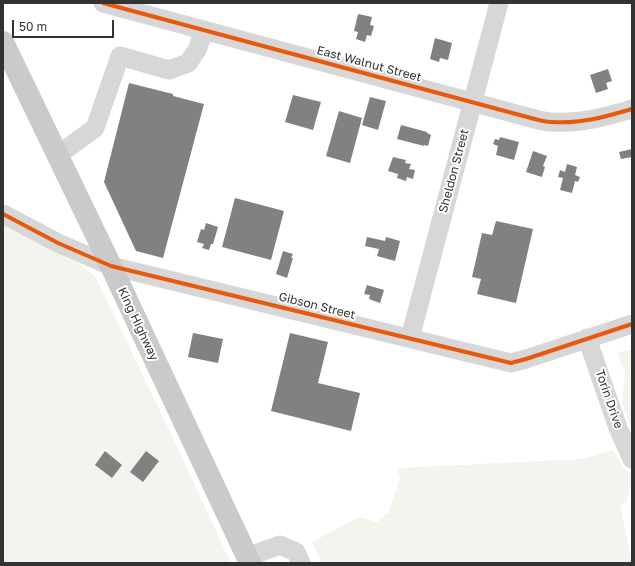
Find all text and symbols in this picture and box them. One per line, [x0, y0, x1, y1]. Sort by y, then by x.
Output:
scale bar [14, 12, 116, 38]
text: 50 m [19, 19, 47, 34]
street label: East Walnut Street [315, 43, 423, 85]
street label: Sheldon Street [436, 127, 472, 215]
street label: King Highway [115, 285, 161, 363]
street label: Gibson Street [277, 290, 357, 322]
street label: Torin Drive [592, 368, 626, 430]

